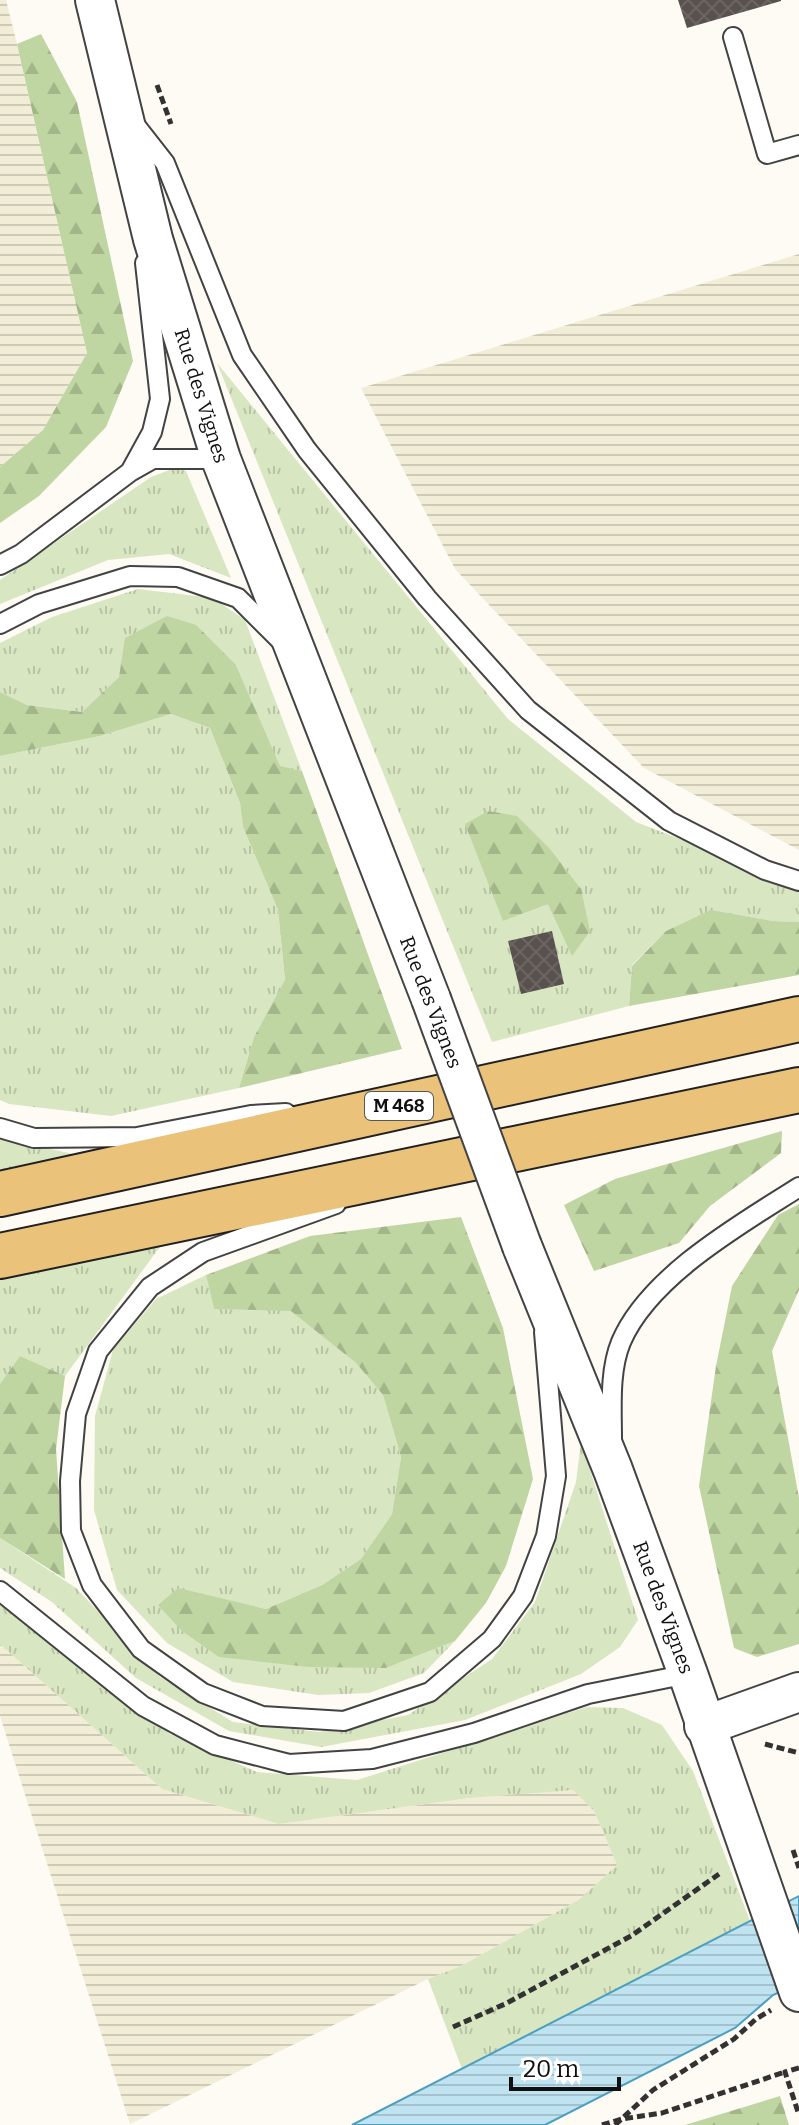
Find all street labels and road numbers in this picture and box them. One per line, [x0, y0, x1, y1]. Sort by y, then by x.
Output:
street label: Rue des Vignes [169, 326, 234, 466]
street label: Rue des Vignes [395, 933, 467, 1071]
road number: M 468 [365, 1092, 433, 1120]
street label: Rue des Vignes [628, 1538, 699, 1677]

